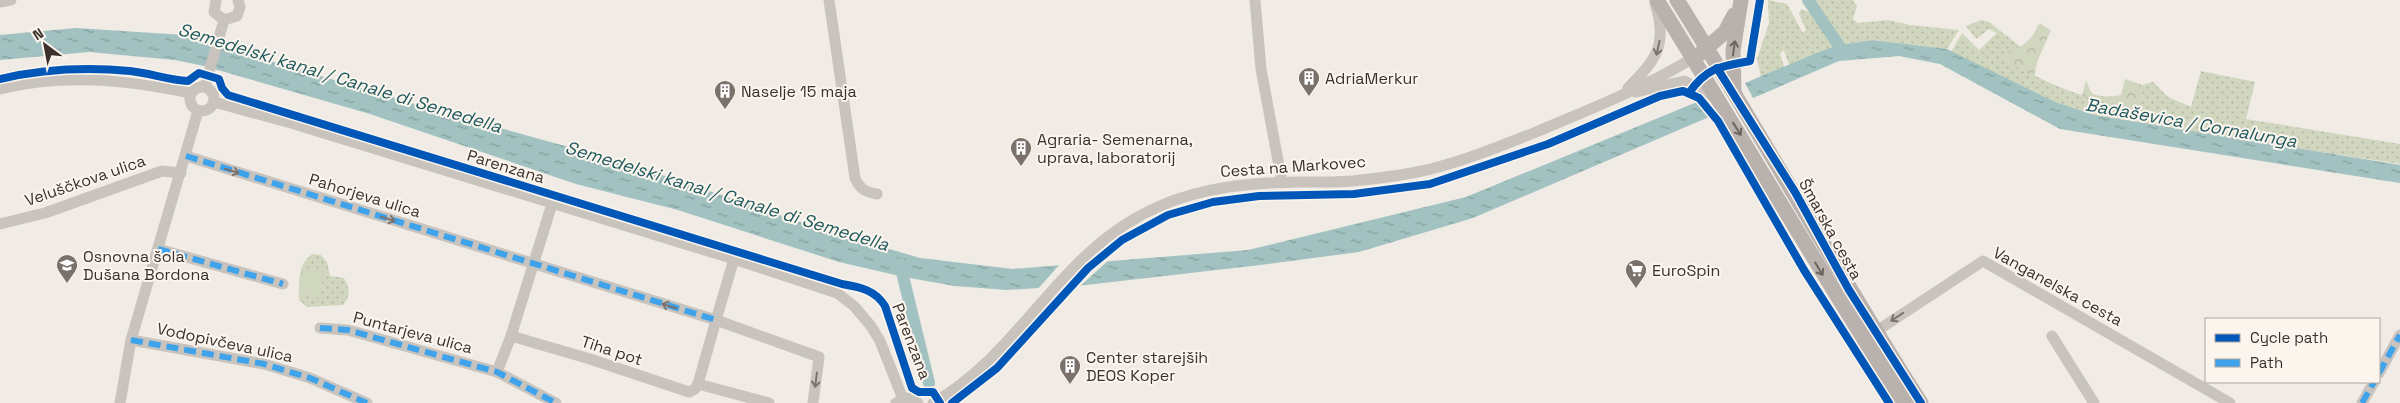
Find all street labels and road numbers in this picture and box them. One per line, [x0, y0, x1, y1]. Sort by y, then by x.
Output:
street label: Parenzana [464, 145, 547, 188]
street label: Veluščkova ulica [22, 150, 148, 211]
street label: Cesta na Markovec [1220, 151, 1367, 182]
street label: Pahorjeva ulica [307, 169, 423, 222]
street label: Šmarska cesta [1794, 175, 1867, 284]
street label: Vanganelska cesta [1989, 242, 2126, 331]
street label: Parenzana [887, 300, 936, 382]
street label: Puntarjeva ulica [351, 306, 475, 359]
street label: Vodopivčeva ulica [155, 318, 295, 367]
street label: Tiha pot [578, 331, 645, 370]

